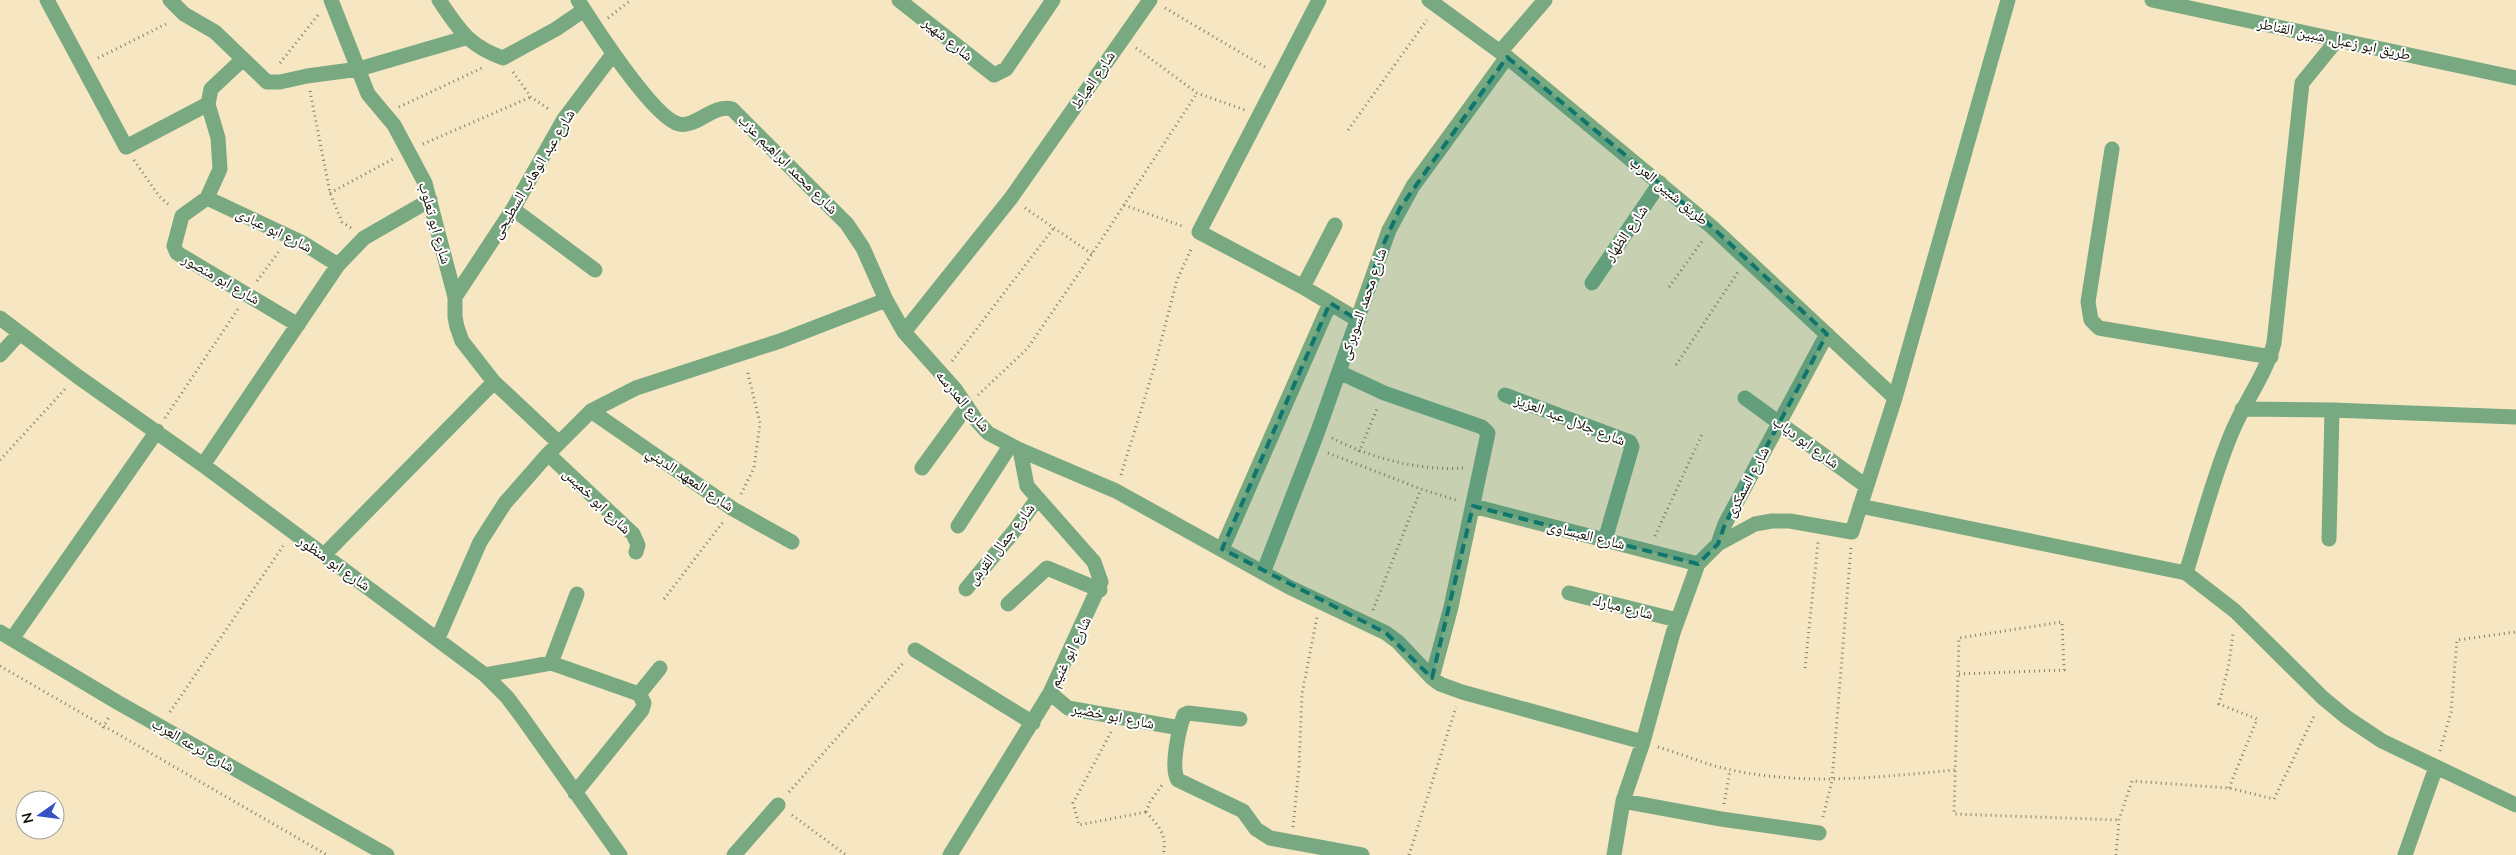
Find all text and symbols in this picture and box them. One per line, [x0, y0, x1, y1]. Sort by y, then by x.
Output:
street label: شارع شهير [918, 12, 978, 66]
street label: طريق ابو زعبل, شبين القناطر [2255, 13, 2413, 65]
street label: شارع العياط [1066, 47, 1120, 113]
street label: شارع عبد الوهاب السطيحى [486, 105, 580, 243]
street label: شارع محمد ابراهيم عزب [734, 110, 842, 218]
street label: طريق شبين العرب [1625, 152, 1713, 230]
street label: شارع ابو تعلوب [414, 180, 456, 267]
street label: شارع الظهار [1599, 201, 1653, 266]
street label: شارع ابو عبادى [233, 203, 315, 257]
street label: شارع محمد السوبركى [1335, 245, 1392, 363]
street label: شارع ابو منصور [178, 248, 264, 309]
street label: شارع المدرسه [931, 366, 995, 436]
street label: شارع جلال عبد العزيز [1511, 389, 1628, 450]
street label: شارع ابو دياب [1769, 411, 1843, 473]
street label: شارع المعهد الديني [641, 442, 738, 517]
street label: شارع السمكرى [1720, 443, 1774, 521]
street label: شارع ابو خميس [559, 463, 635, 539]
street label: شارع جمال القرش [963, 499, 1039, 589]
street label: شارع العبساوى [1545, 516, 1627, 554]
street label: شارع ابو منظور [293, 530, 374, 596]
street label: شارع مبارك [1591, 590, 1655, 624]
street label: شارع ابو غنيم [1044, 613, 1096, 691]
street label: شارع ابو خضير [1069, 698, 1156, 734]
street label: شارع ترعه العرب [148, 713, 238, 777]
north arrow [15, 790, 65, 840]
text: N [17, 811, 37, 825]

